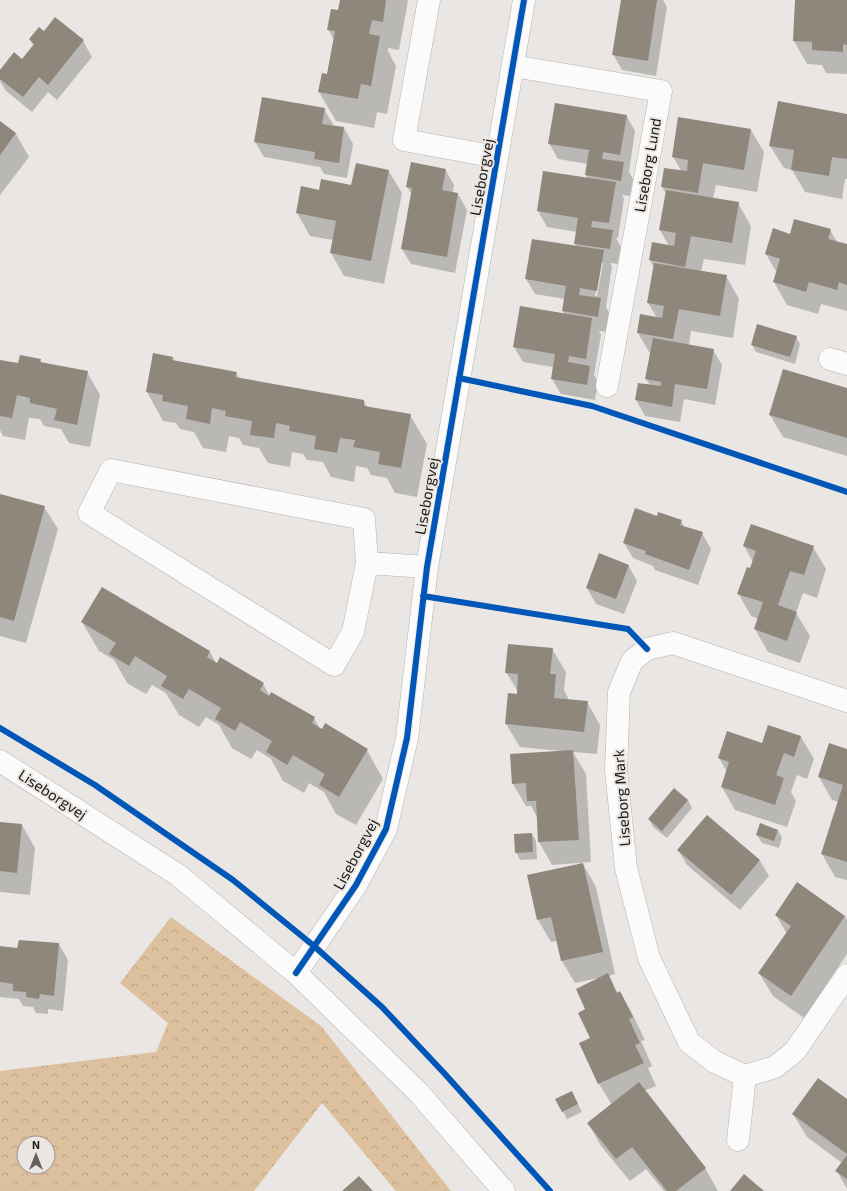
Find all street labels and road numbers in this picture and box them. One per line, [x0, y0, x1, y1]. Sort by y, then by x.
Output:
street label: Liseborg Lund [630, 116, 664, 214]
street label: Liseborgvej [465, 137, 498, 217]
street label: Liseborgvej [410, 456, 443, 536]
street label: Liseborg Mark [609, 749, 633, 847]
street label: Liseborgvej [15, 765, 91, 824]
street label: Liseborgvej [329, 815, 382, 893]

